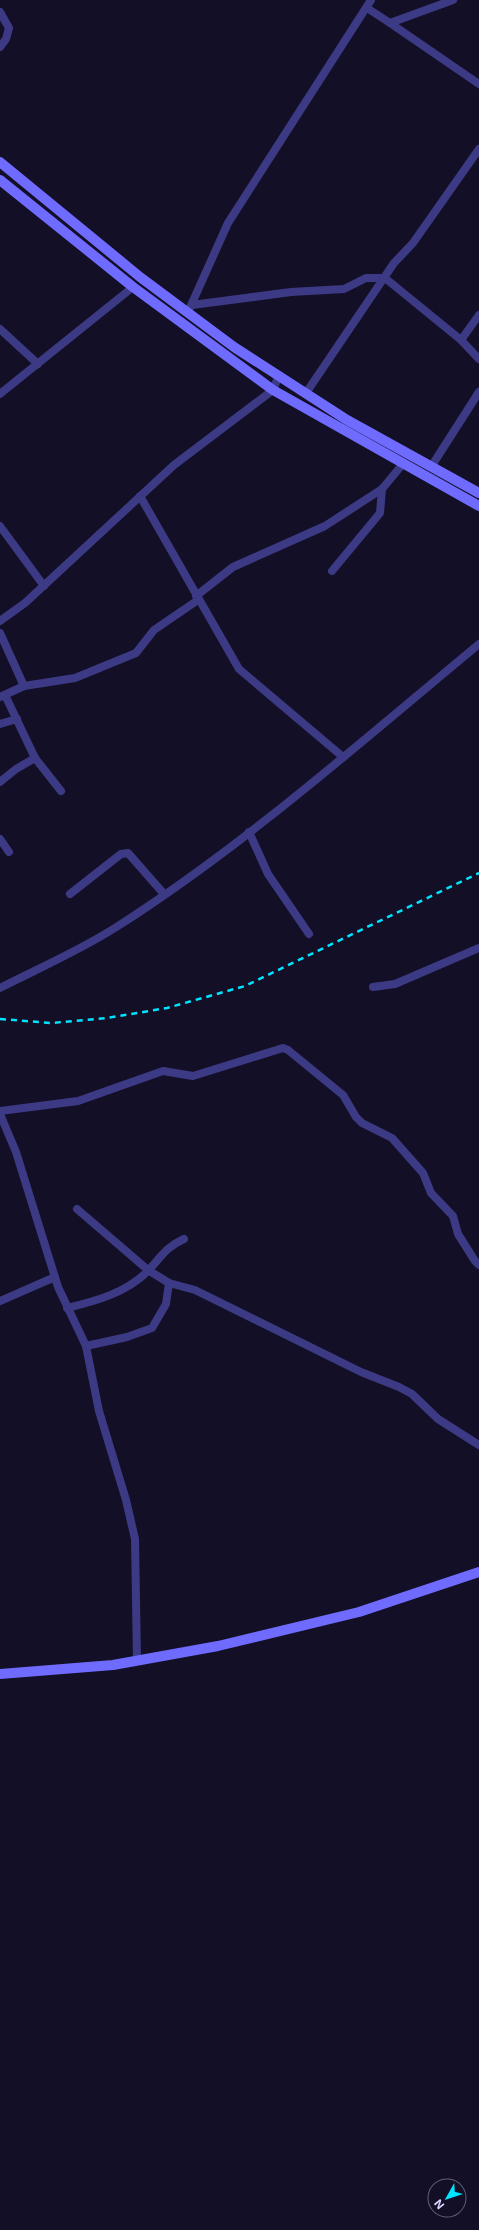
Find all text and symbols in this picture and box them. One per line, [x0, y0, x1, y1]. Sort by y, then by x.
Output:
north arrow [427, 2178, 467, 2218]
text: N [431, 2197, 447, 2212]

